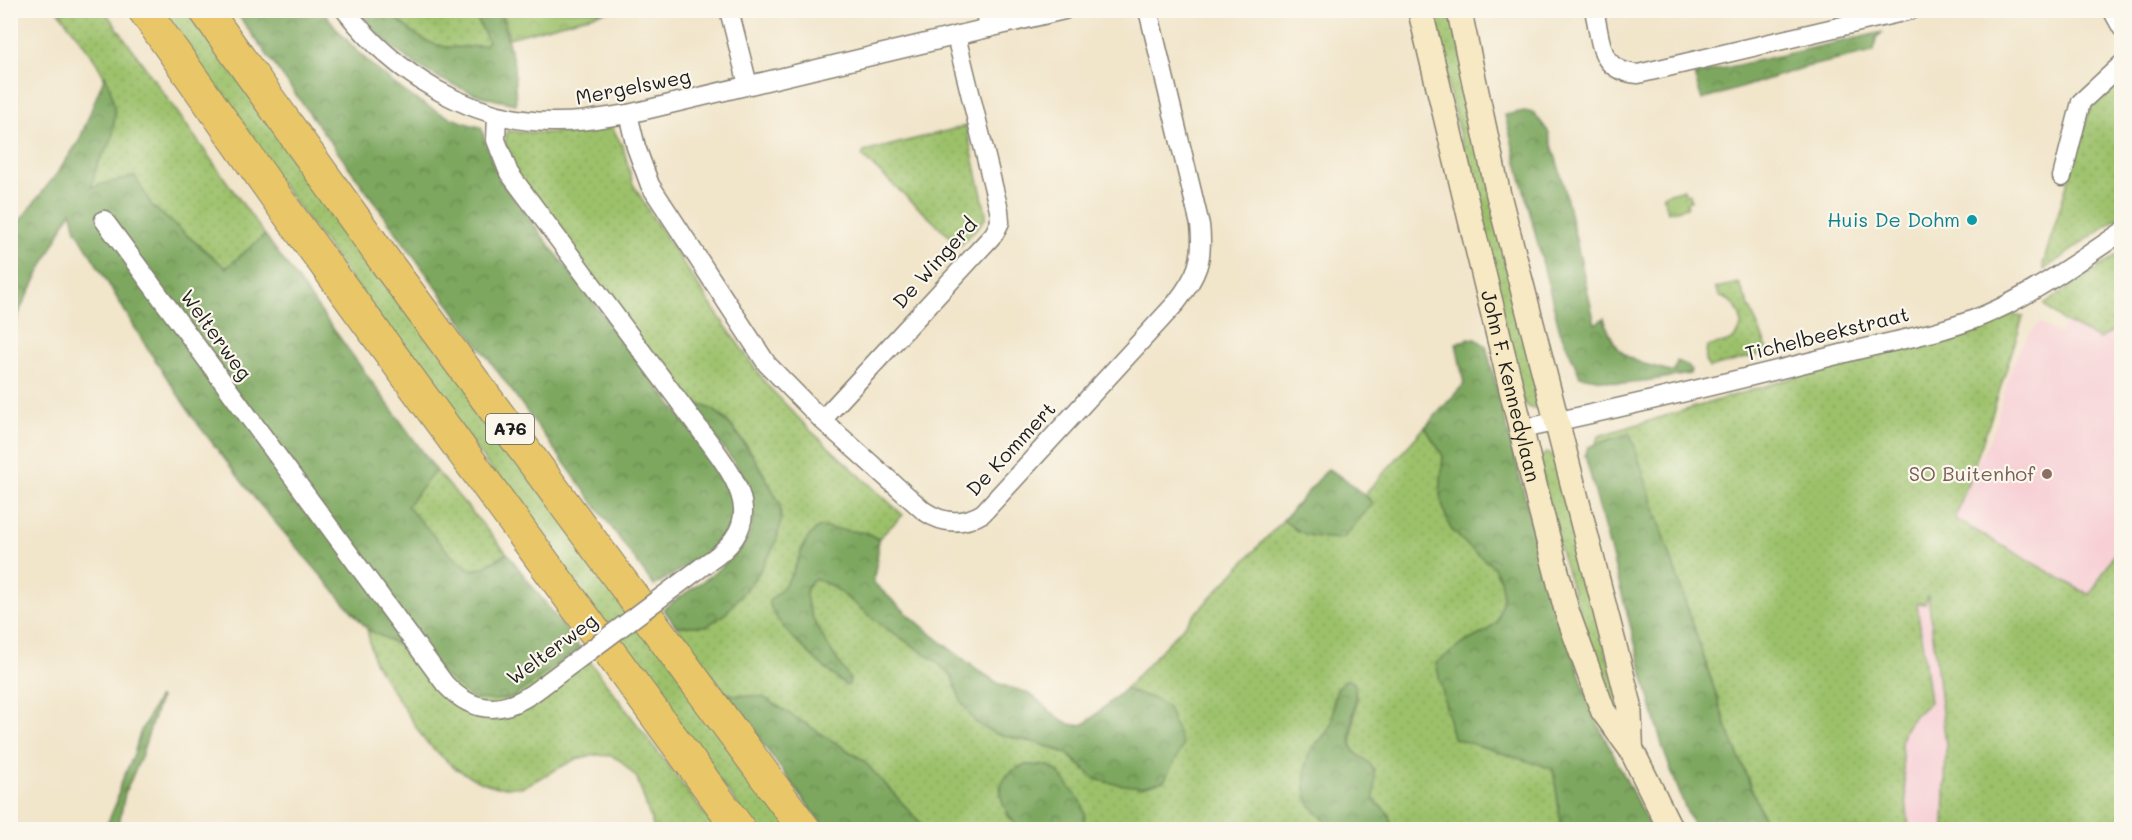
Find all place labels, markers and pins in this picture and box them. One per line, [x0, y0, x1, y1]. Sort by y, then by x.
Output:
place label: Huis De Dohm [1827, 206, 1960, 232]
marker: Huis De Dohm [1965, 213, 1979, 227]
place label: SO Buitenhof [1909, 460, 2036, 486]
marker: SO Buitenhof [2040, 467, 2054, 481]

